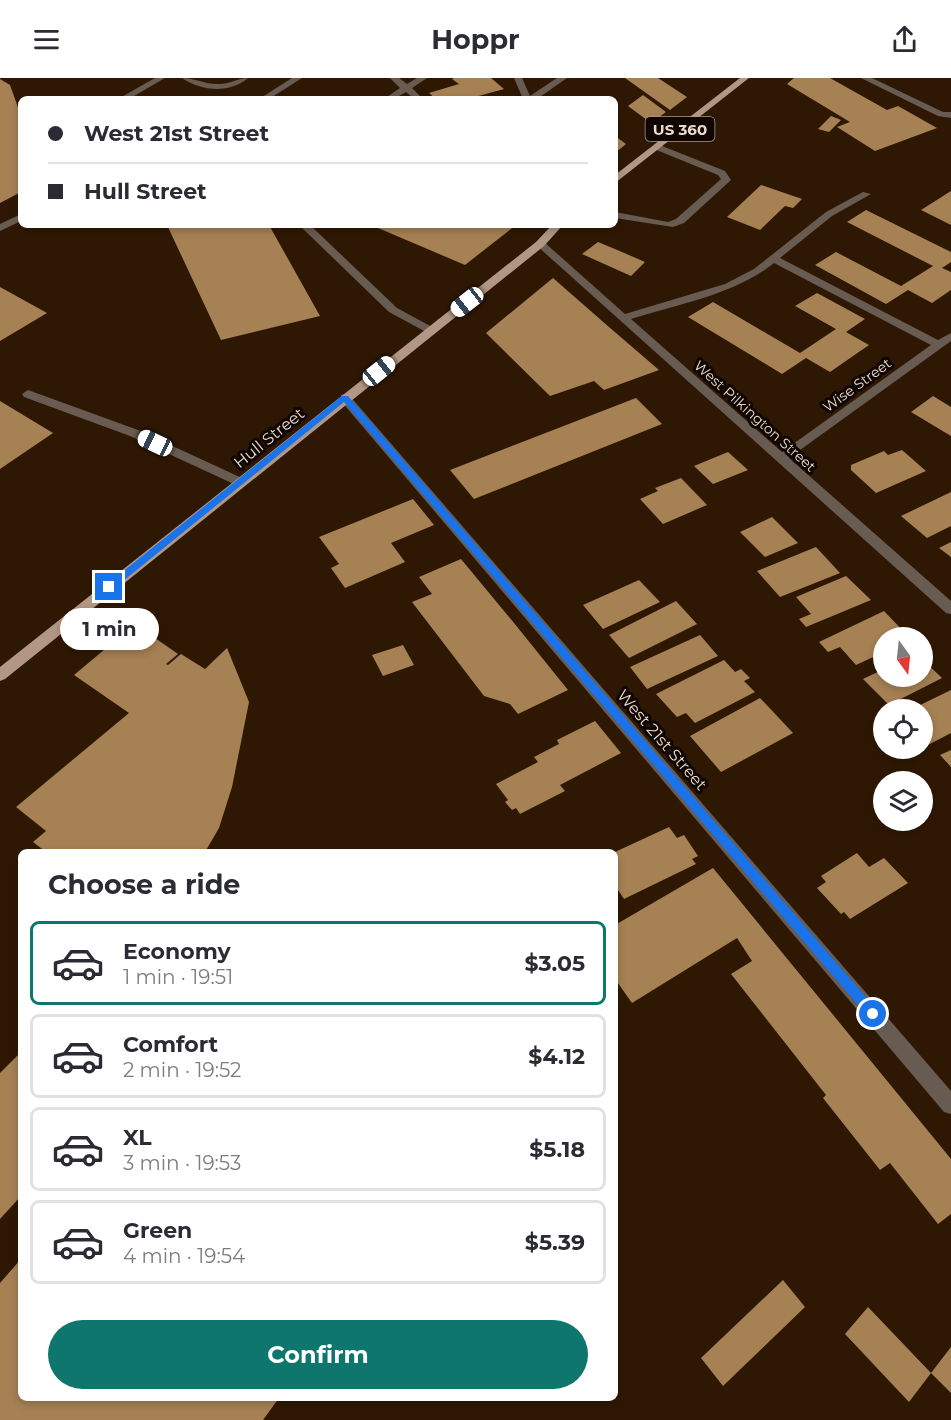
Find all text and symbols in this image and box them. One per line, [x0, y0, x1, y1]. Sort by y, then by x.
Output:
icon: menu [30, 23, 63, 56]
text: Hoppr [431, 23, 520, 56]
icon: share [888, 23, 921, 56]
road number: US 360 [646, 117, 714, 141]
text: West 21st Street [84, 120, 269, 147]
text: Hull Street [84, 178, 207, 205]
car [447, 284, 487, 320]
car [359, 353, 399, 389]
street label: Wise Street [819, 354, 895, 416]
street label: West Pilkington Street [690, 356, 820, 476]
street label: Hull Street [230, 404, 308, 472]
car [135, 427, 175, 459]
route end [95, 573, 122, 600]
callout: 1 min [60, 608, 158, 650]
text: 1 min [82, 617, 137, 641]
north arrow [873, 627, 933, 687]
map controls [873, 627, 933, 831]
street label: West 21st Street [613, 686, 711, 794]
button: locate [873, 699, 933, 759]
button: layers [873, 771, 933, 831]
text: Choose a ride [48, 868, 240, 901]
icon: car [51, 936, 105, 990]
text: Economy [123, 938, 231, 965]
text: $3.05 [525, 950, 585, 977]
text: 1 min · 19:51 [123, 965, 233, 989]
route start [859, 1000, 886, 1027]
icon: car [51, 1029, 105, 1083]
text: Comfort [123, 1031, 218, 1058]
text: $4.12 [528, 1043, 585, 1070]
text: 2 min · 19:52 [123, 1058, 241, 1082]
icon: car [51, 1122, 105, 1176]
text: XL [123, 1124, 152, 1151]
text: $5.18 [529, 1136, 585, 1163]
text: 3 min · 19:53 [123, 1151, 241, 1175]
icon: car [51, 1215, 105, 1269]
text: Green [123, 1217, 192, 1244]
text: $5.39 [525, 1229, 585, 1256]
text: 4 min · 19:54 [123, 1244, 245, 1268]
button: Confirm [48, 1320, 588, 1389]

